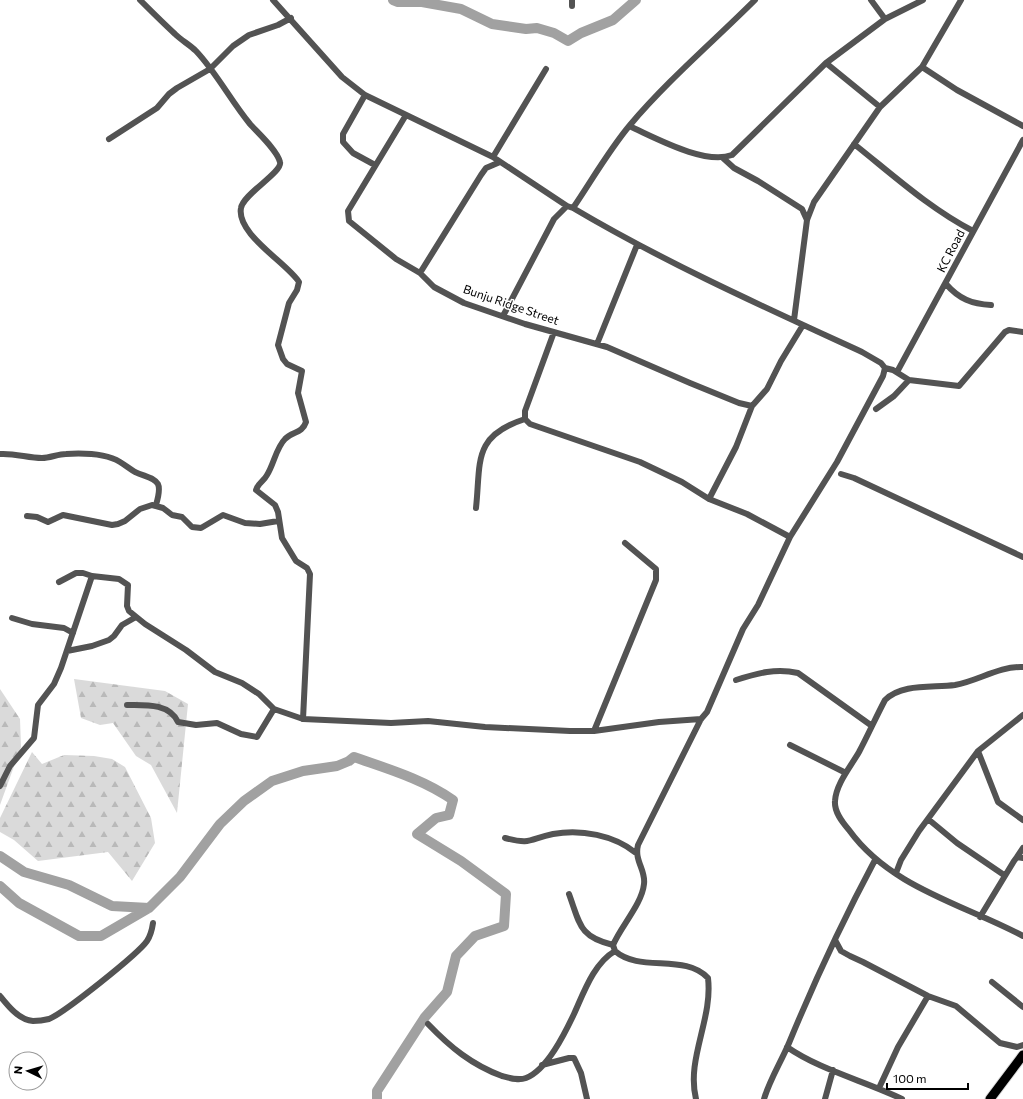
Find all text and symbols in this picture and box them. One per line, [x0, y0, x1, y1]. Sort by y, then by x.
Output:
street label: KC Road [933, 227, 967, 274]
street label: Bunju Ridge Street [462, 281, 561, 327]
north arrow [8, 1051, 48, 1091]
text: N [11, 1065, 24, 1075]
scale bar [887, 1065, 968, 1091]
text: 100 m [893, 1071, 927, 1085]

